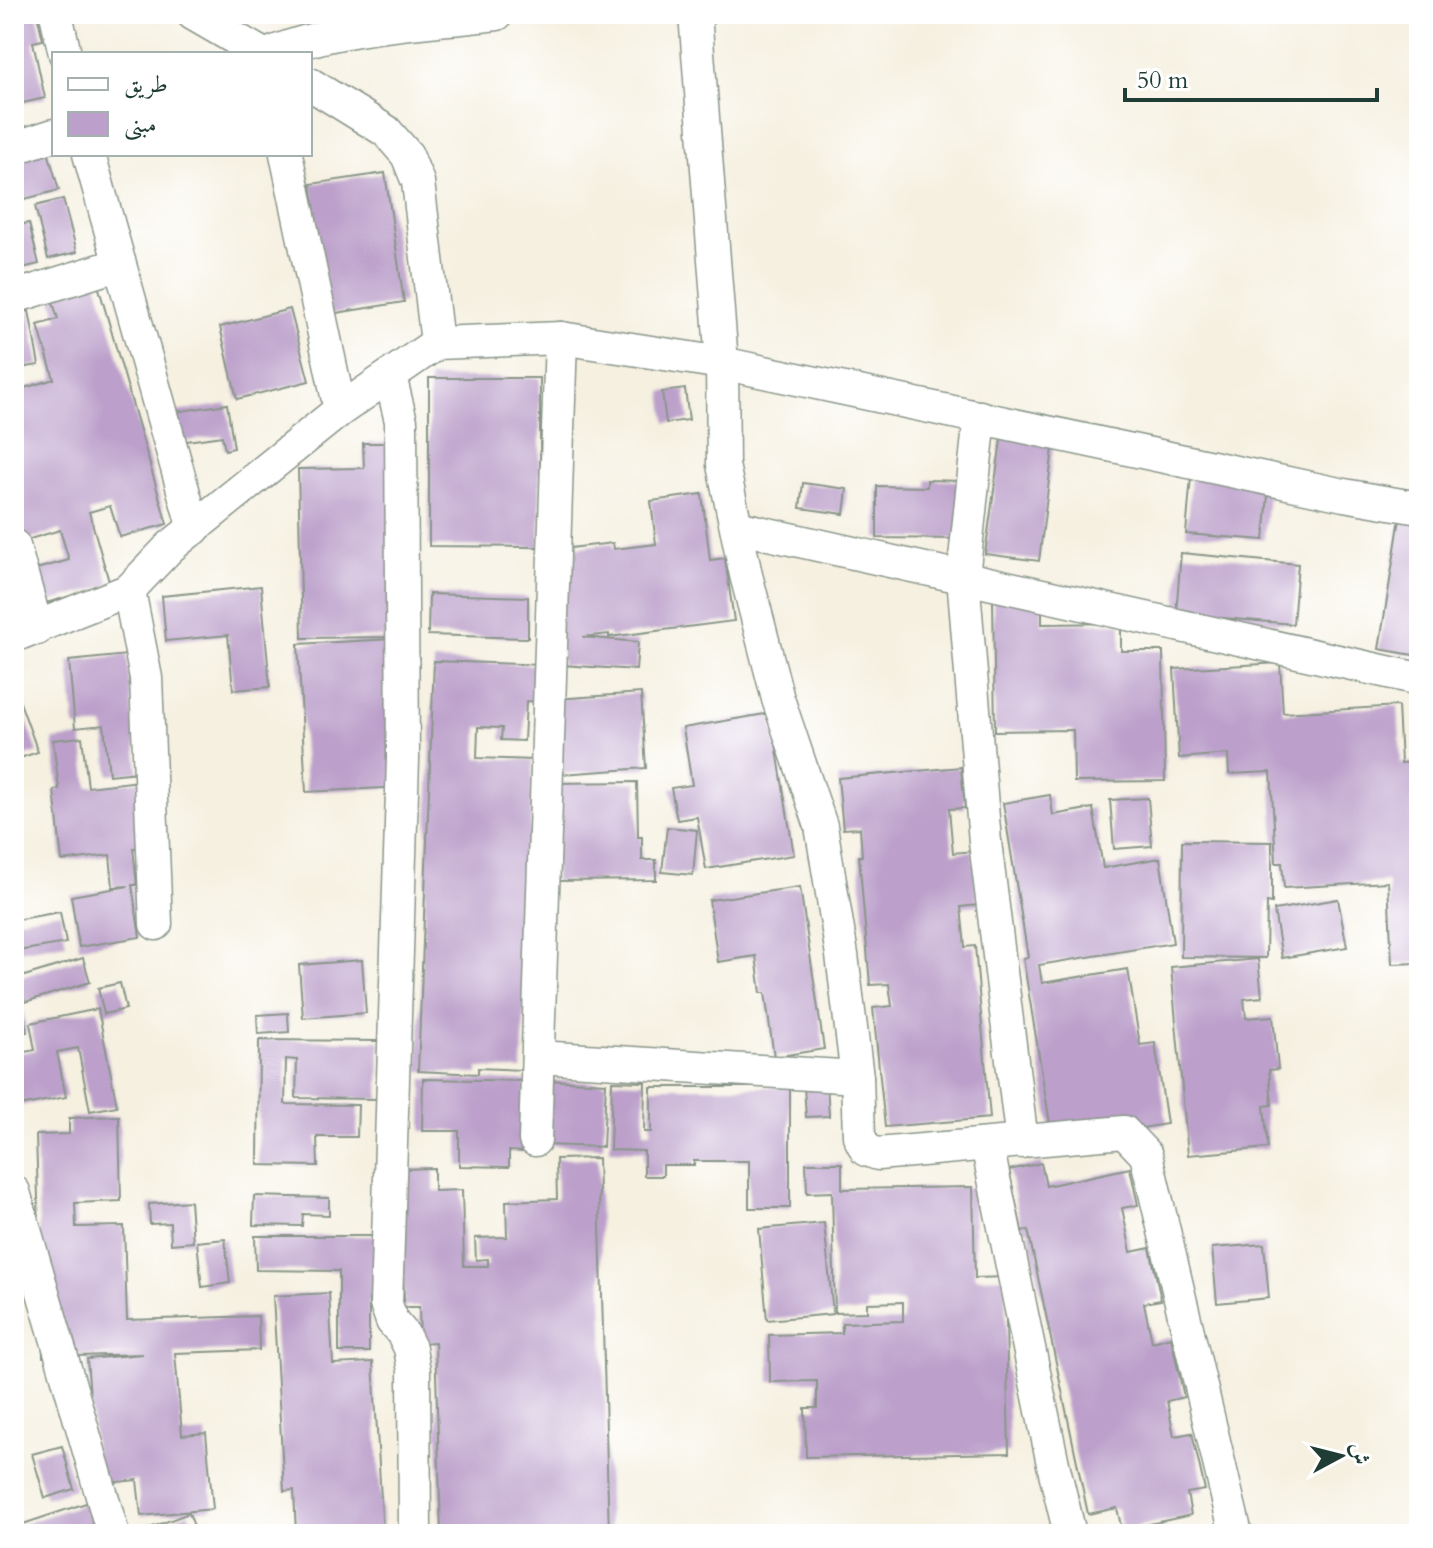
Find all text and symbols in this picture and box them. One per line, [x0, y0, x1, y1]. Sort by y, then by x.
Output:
legend [52, 52, 312, 156]
scale bar [1125, 52, 1377, 102]
text: 50 m [1137, 64, 1189, 97]
text: طريق [124, 68, 168, 101]
text: مبنى [124, 108, 157, 141]
north arrow [1301, 1416, 1381, 1496]
text: ش [1344, 1441, 1376, 1466]

